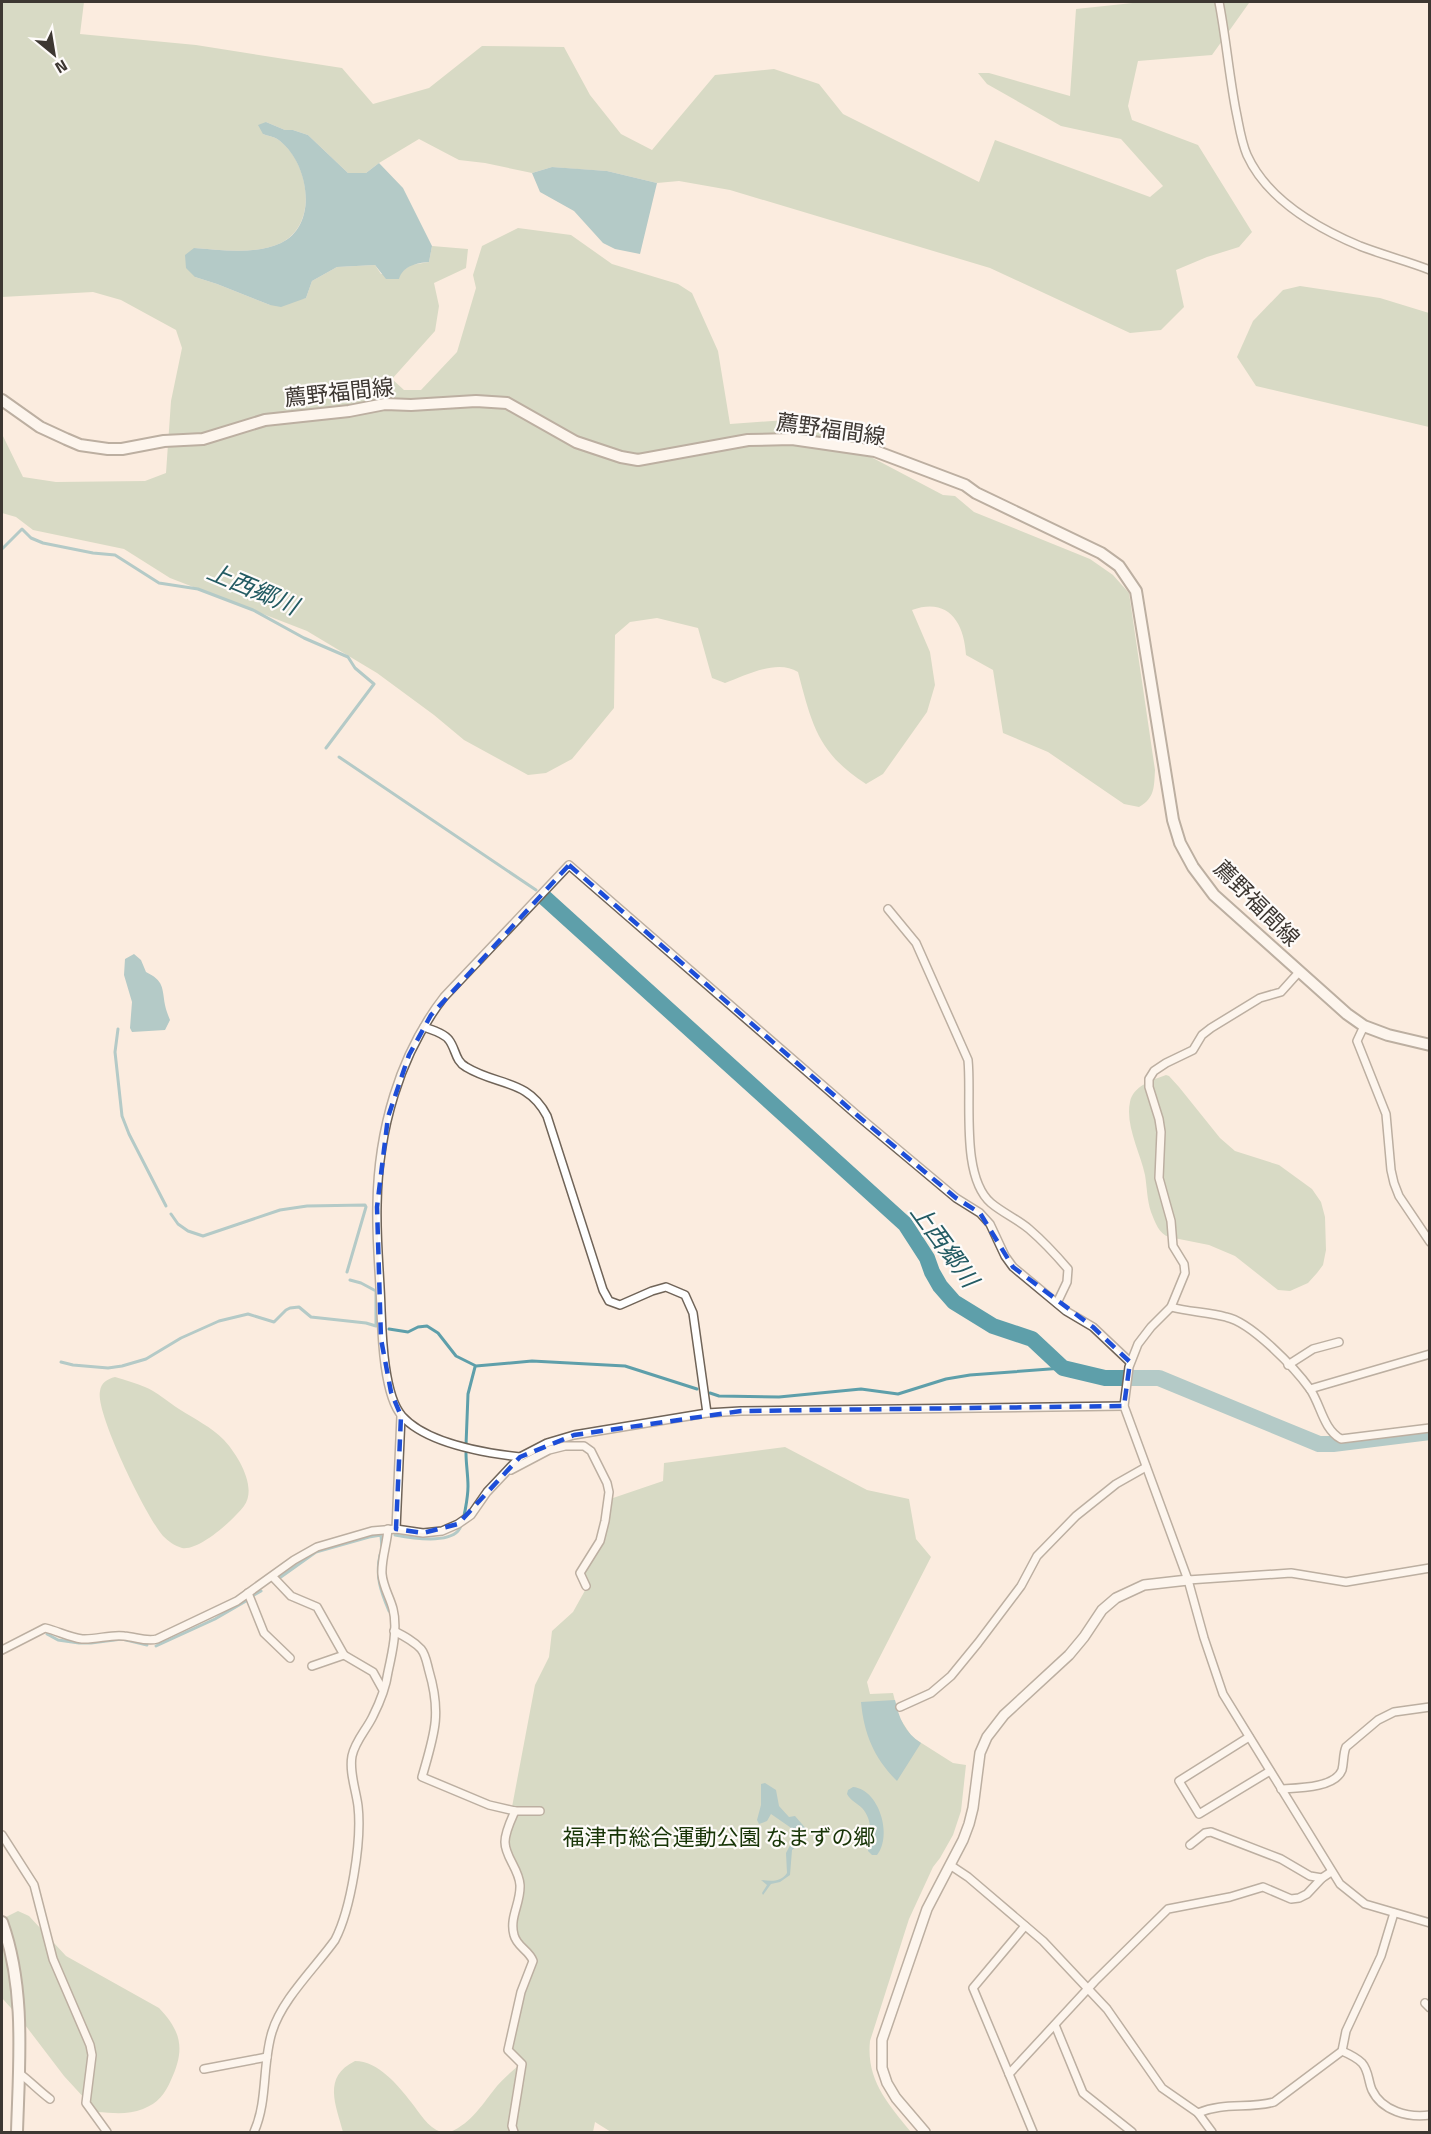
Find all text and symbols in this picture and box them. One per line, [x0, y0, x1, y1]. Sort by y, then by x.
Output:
north arrow [24, 24, 84, 84]
text: N [51, 54, 72, 80]
street label: 薦野福間線 [283, 369, 395, 415]
street label: 薦野福間線 [774, 405, 888, 453]
water label: 上西郷川 [202, 553, 307, 624]
street label: 薦野福間線 [1206, 852, 1308, 954]
water label: 上西郷川 [902, 1196, 990, 1297]
park label: 福津市総合運動公園 なまずの郷 [563, 1820, 875, 1854]

